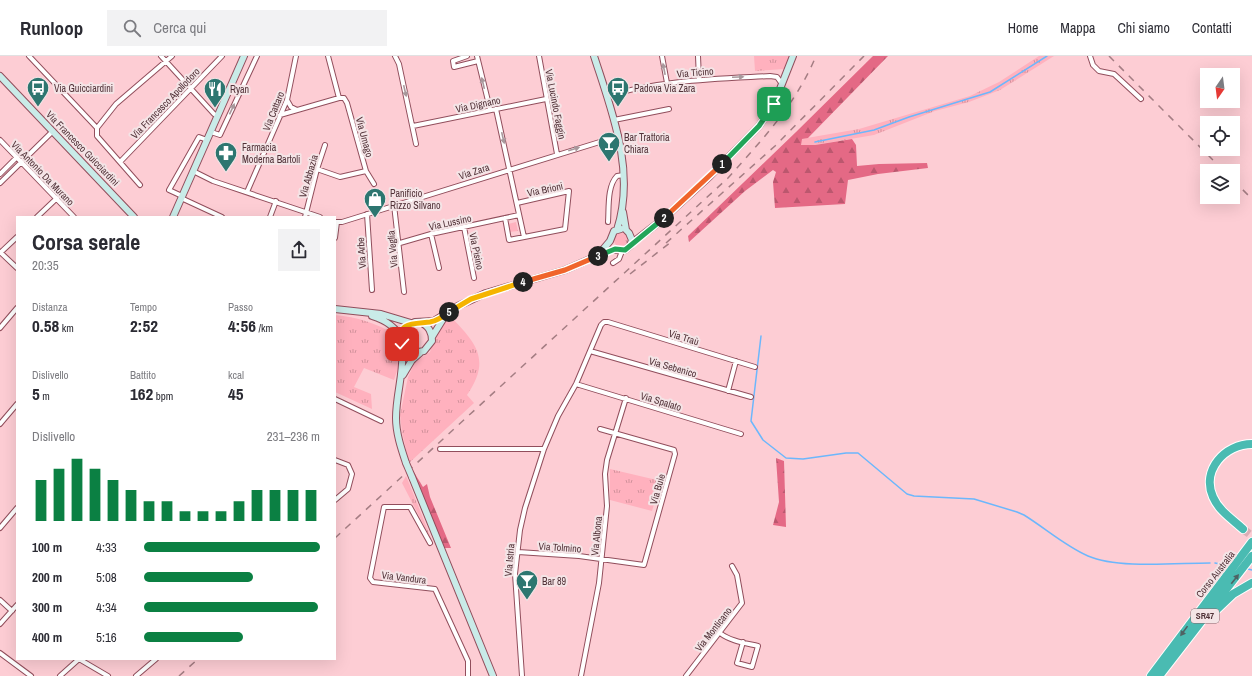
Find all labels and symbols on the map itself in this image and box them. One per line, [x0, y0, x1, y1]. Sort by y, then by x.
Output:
one-way arrow [661, 63, 667, 75]
street label: Via Ticino [676, 64, 714, 81]
street label: Via Francesco Apollodoro [128, 65, 203, 142]
street label: Via Lucindo Faggin [542, 68, 569, 140]
north arrow [1200, 68, 1240, 108]
one-way arrow [732, 74, 744, 81]
bus stop icon: Via Guicciardini [25, 75, 51, 108]
bus stop icon: Padova Via Zara [605, 75, 631, 108]
restaurant icon: Ryan [202, 76, 228, 109]
one-way arrow [480, 76, 486, 89]
place label: Via Guicciardini [54, 82, 113, 95]
place label: Padova Via Zara [634, 82, 696, 95]
place label: Ryan [230, 83, 249, 96]
one-way arrow [403, 85, 409, 97]
pin [757, 87, 791, 121]
street label: Via Cattaro [260, 89, 287, 133]
street label: Via Dignano [455, 93, 502, 116]
one-way arrow [229, 103, 235, 115]
street label: Via Francesco Guicciardini [43, 108, 122, 189]
street label: Via Umago [353, 116, 376, 159]
bar icon: Bar Trattoria Chiara [596, 130, 622, 163]
place label: Bar Trattoria Chiara [624, 131, 670, 156]
one-way arrow [501, 132, 507, 145]
street label: Via Antonio Da Murano [8, 138, 77, 209]
pharmacy icon: Farmacia Moderna Bartoli [213, 140, 239, 173]
place label: Farmacia Moderna Bartoli [242, 141, 300, 166]
one-way arrow [569, 146, 581, 152]
street label: Via Abbazia [296, 153, 321, 199]
pin: 1 [712, 154, 732, 174]
street label: Via Zara [457, 160, 491, 182]
street label: Via Brioni [526, 179, 564, 200]
shop icon: Panificio Rizzo Silvano [362, 186, 388, 219]
place label: Panificio Rizzo Silvano [390, 187, 441, 212]
pin: 2 [654, 208, 674, 228]
street label: Via Lussino [428, 212, 473, 233]
street label: Via Veglia [384, 229, 401, 268]
street label: Via Pisino [466, 231, 487, 271]
street label: Via Arbe [354, 236, 369, 269]
pin: 3 [588, 246, 608, 266]
pin: 4 [513, 272, 533, 292]
pin: 5 [439, 302, 459, 322]
pin [385, 327, 419, 361]
street label: Via Traù [667, 327, 701, 348]
street label: Via Sebenico [647, 354, 699, 381]
street label: Via Spalato [639, 389, 683, 414]
street label: Via Buie [647, 472, 668, 506]
street label: Via Albona [588, 515, 605, 556]
street label: Via Tolmino [538, 540, 582, 556]
street label: Via Istria [502, 543, 517, 577]
street label: Corso Australia [1193, 548, 1238, 600]
street label: Via Vandura [381, 568, 427, 587]
bar icon: Bar 89 [514, 568, 540, 601]
one-way arrow [1230, 573, 1239, 584]
place label: Bar 89 [542, 575, 567, 588]
street label: Via Monticano [692, 604, 735, 654]
road number: SR47 [1191, 609, 1219, 623]
one-way arrow [1181, 626, 1189, 636]

